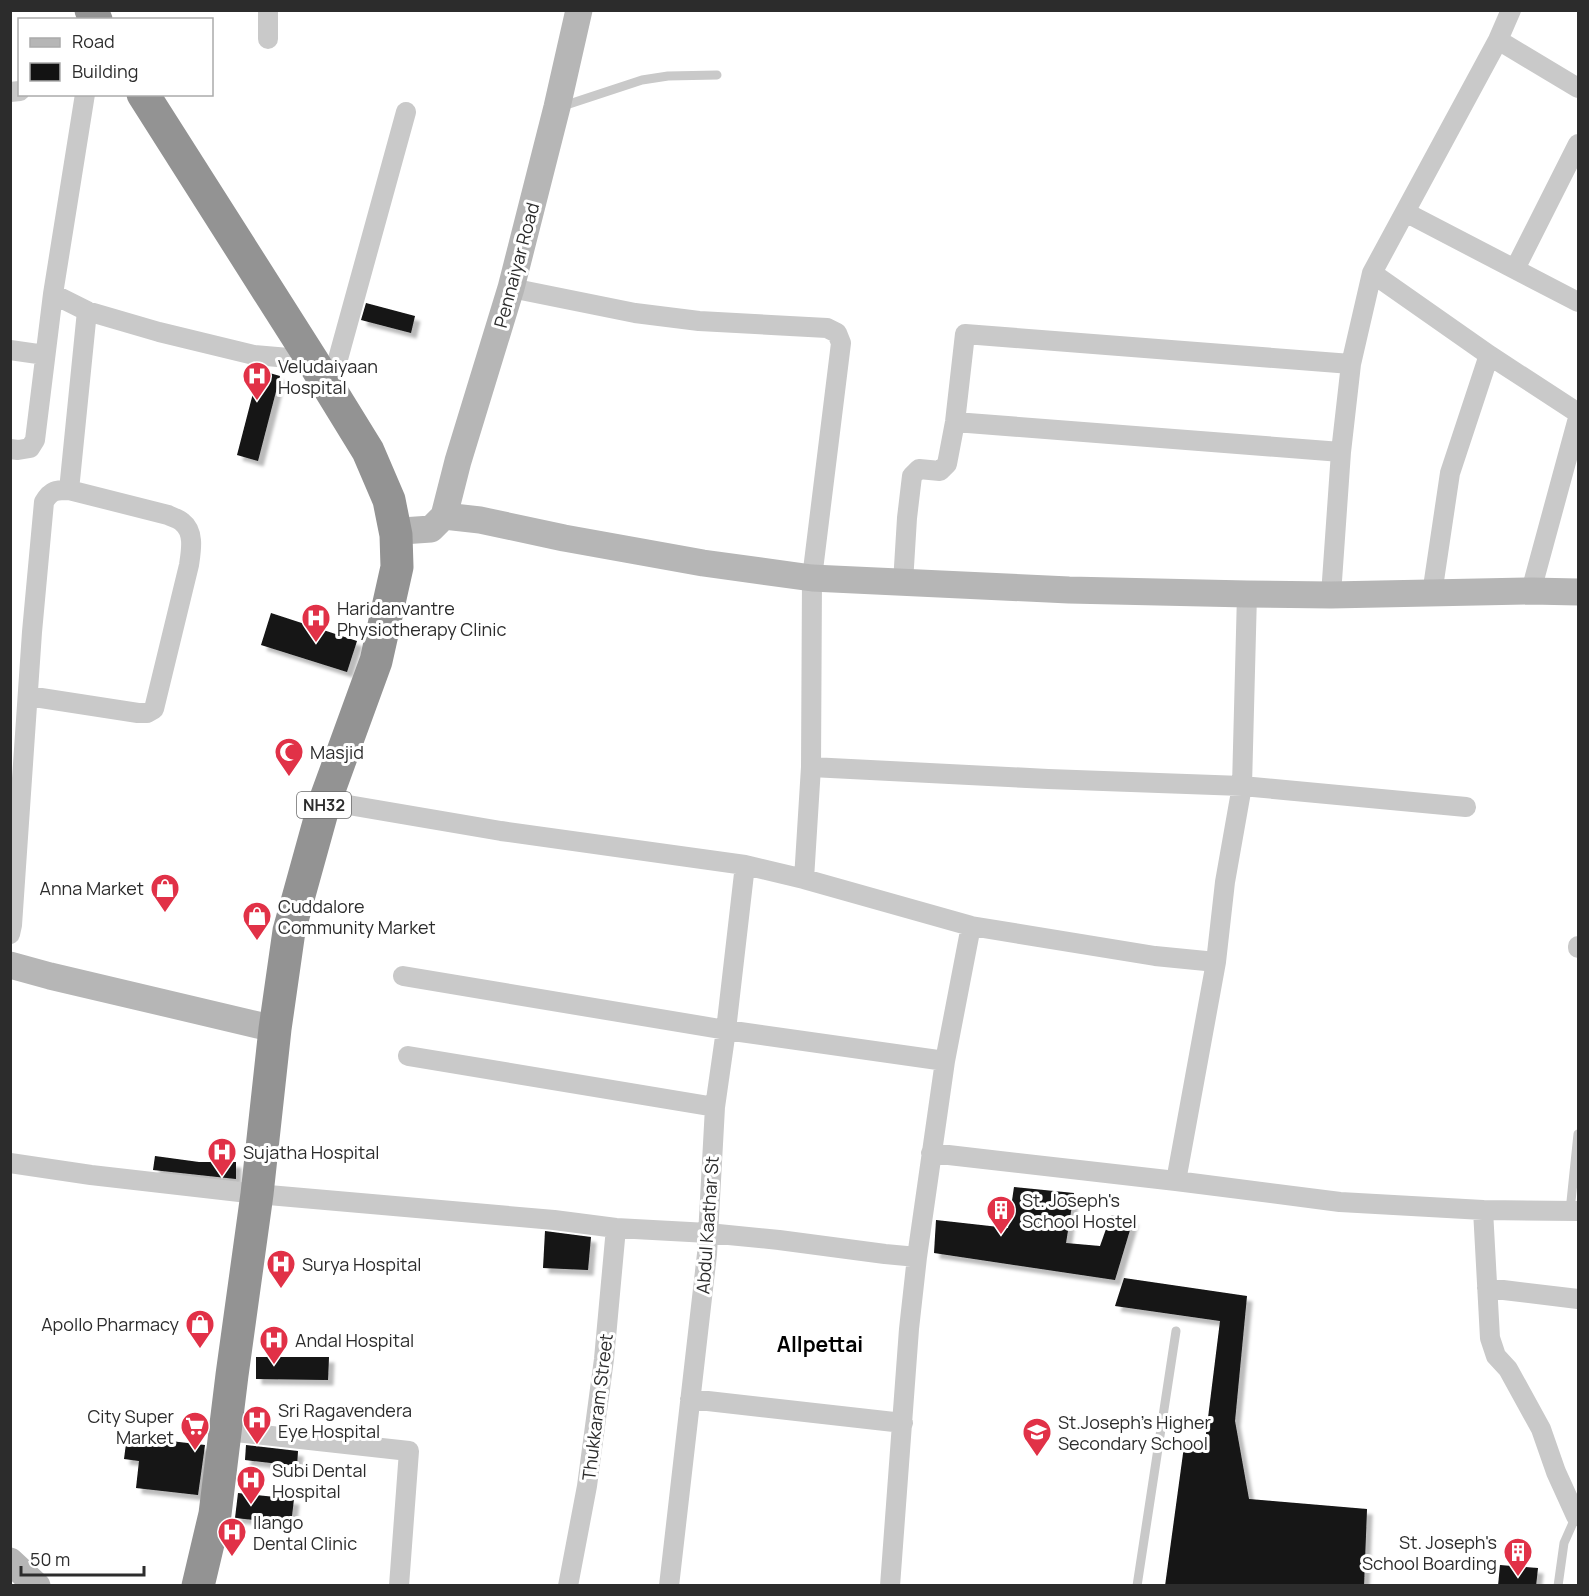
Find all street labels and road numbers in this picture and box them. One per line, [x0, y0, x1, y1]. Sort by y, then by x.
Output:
street label: Pennaiyar Road [488, 200, 544, 330]
road number: NH32 [297, 792, 351, 818]
street label: Abdul Kaathar St [690, 1155, 724, 1295]
street label: Thukkaram Street [576, 1332, 618, 1482]

